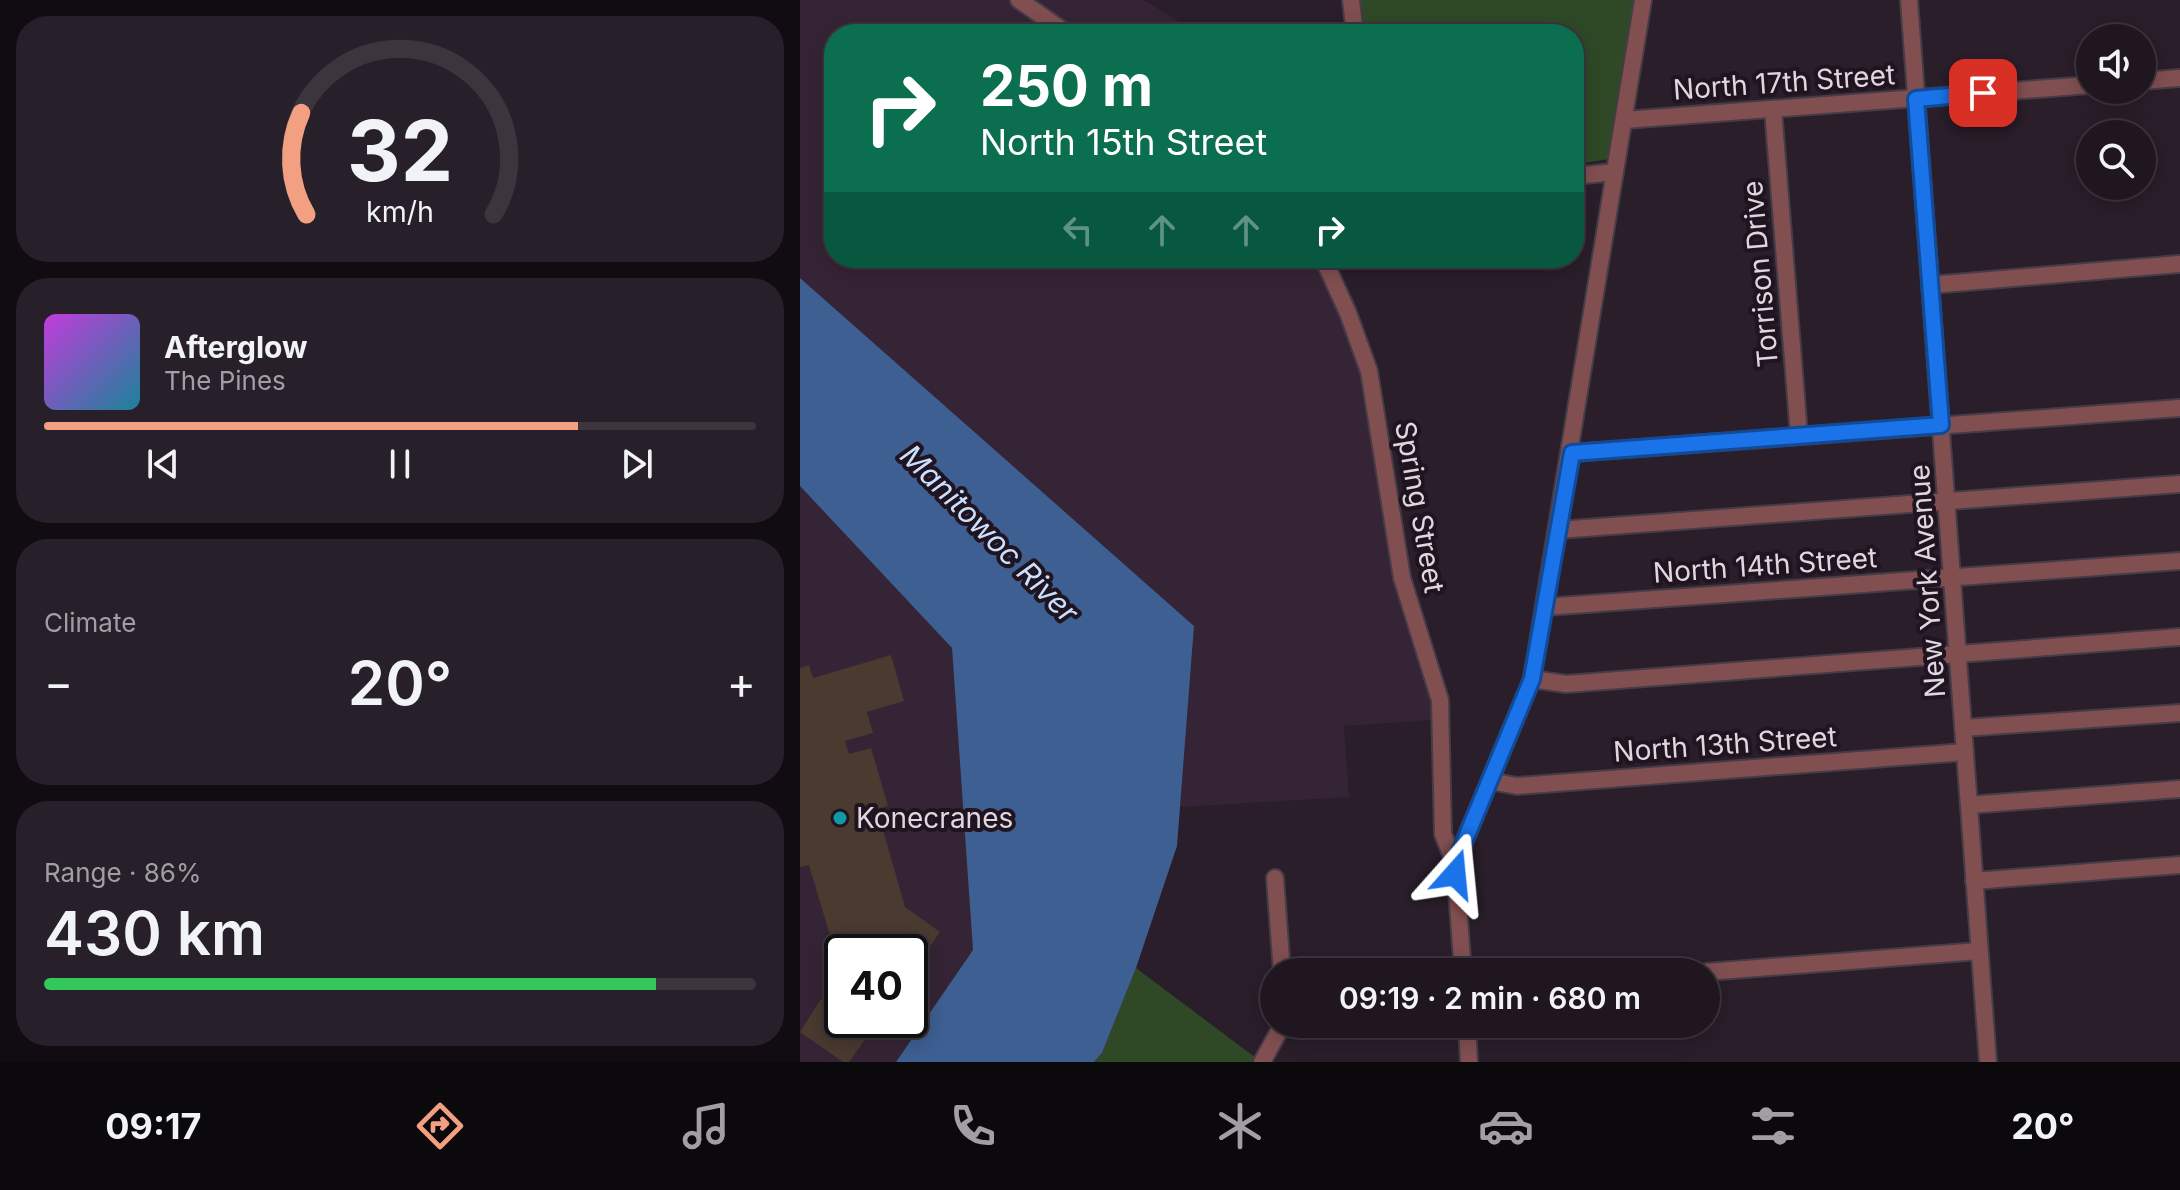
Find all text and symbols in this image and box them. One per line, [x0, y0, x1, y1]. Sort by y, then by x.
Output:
map controls [2076, 24, 2156, 200]
button: sound [2076, 24, 2156, 104]
text: 250 m [980, 52, 1153, 120]
icon: right [848, 56, 952, 160]
street label: North 17th Street [1672, 57, 1896, 107]
pin [1949, 59, 2017, 127]
icon: arrive [1961, 71, 2005, 115]
text: 32 [347, 99, 453, 200]
text: North 15th Street [980, 120, 1267, 164]
button: search [2076, 120, 2156, 200]
street label: Torrison Drive [1735, 179, 1785, 369]
text: km/h [366, 194, 434, 229]
icon: left [1056, 208, 1100, 252]
icon: ahead [1140, 208, 1184, 252]
icon: ahead [1224, 208, 1268, 252]
icon: right [1308, 208, 1352, 252]
text: Afterglow [164, 329, 308, 365]
text: The Pines [164, 365, 286, 396]
street label: Spring Street [1388, 419, 1452, 595]
water label: Manitowoc River [893, 437, 1087, 630]
icon: previous [141, 442, 185, 486]
icon: pause [378, 442, 422, 486]
icon: next [615, 442, 659, 486]
street label: New York Avenue [1902, 463, 1952, 699]
street label: North 14th Street [1652, 540, 1878, 590]
text: Climate [44, 607, 136, 638]
text: 20° [348, 647, 452, 719]
text: − [44, 656, 73, 710]
text: + [727, 656, 756, 710]
street label: North 13th Street [1612, 719, 1838, 769]
place label: Konecranes [856, 801, 1013, 835]
marker: Konecranes [831, 809, 849, 827]
position arrow [1413, 832, 1497, 916]
text: Range · 86% [44, 857, 202, 888]
text: 430 km [44, 897, 265, 969]
speed limit sign: 40 [824, 934, 928, 1038]
text: 09:19 · 2 min · 680 m [1339, 980, 1641, 1016]
icon: directions [412, 1098, 468, 1154]
icon: music [678, 1098, 734, 1154]
icon: phone [945, 1098, 1001, 1154]
icon: climate [1212, 1098, 1268, 1154]
icon: car [1478, 1098, 1534, 1154]
icon: filters [1745, 1098, 1801, 1154]
text: 09:17 [105, 1104, 201, 1148]
text: 20° [2011, 1104, 2075, 1148]

